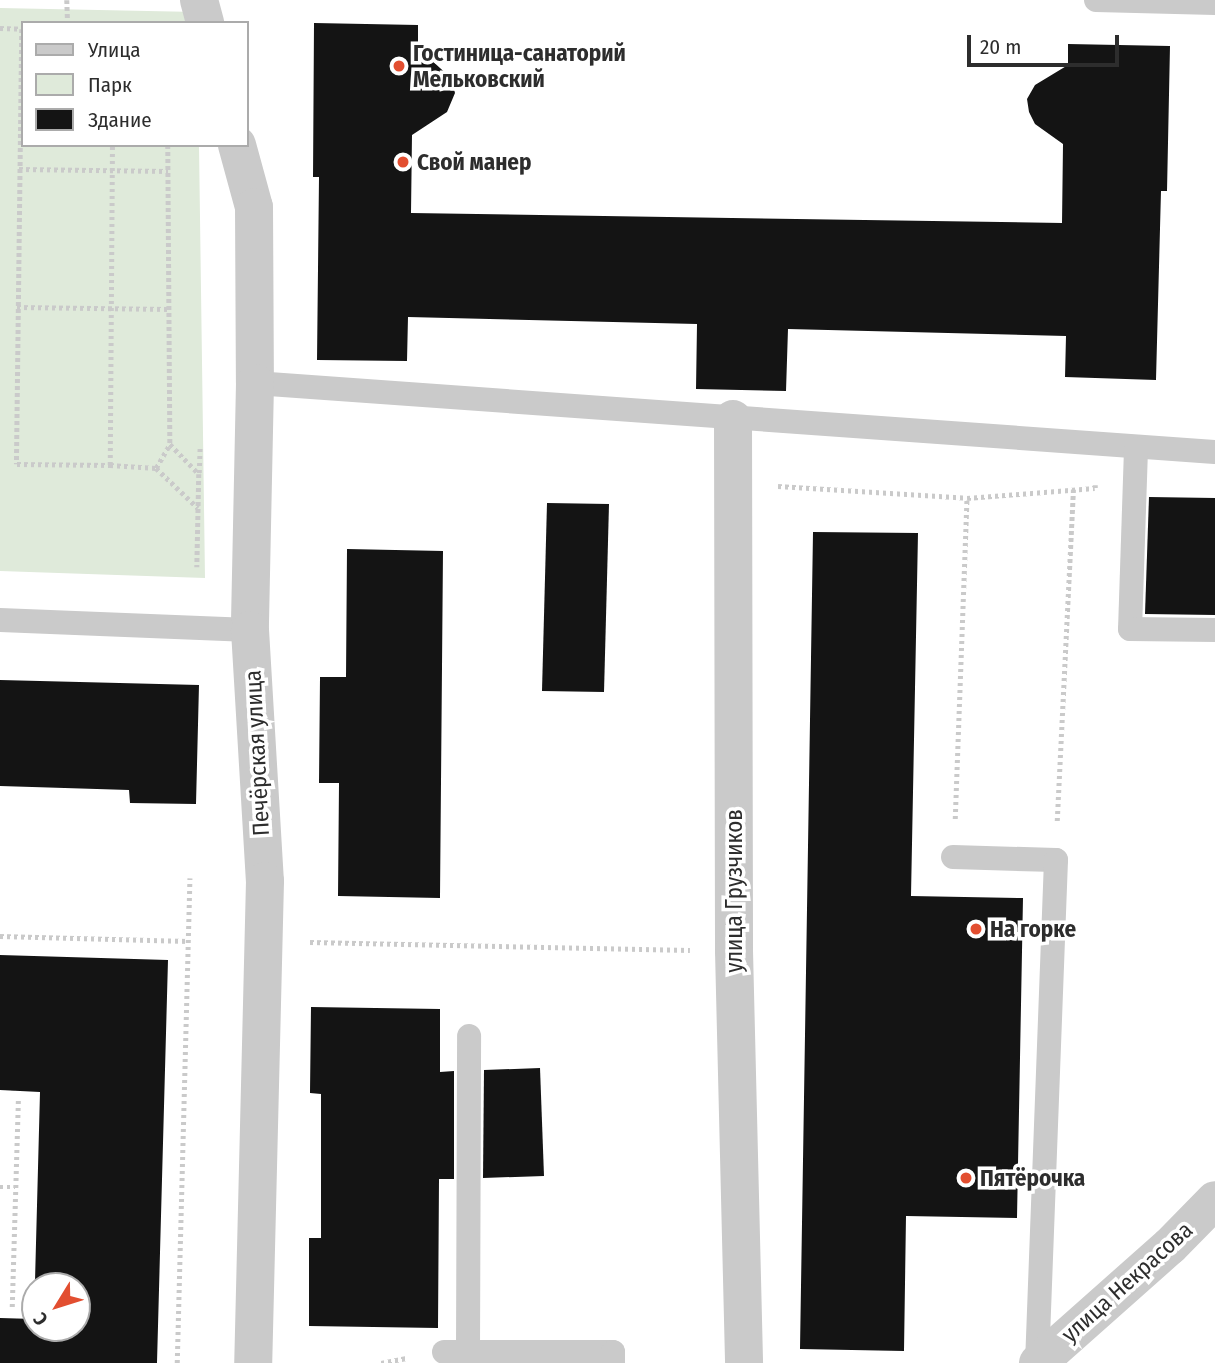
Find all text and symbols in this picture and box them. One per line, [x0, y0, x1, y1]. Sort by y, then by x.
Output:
legend [21, 21, 248, 147]
scale bar [970, 21, 1122, 65]
text: 20 m [980, 34, 1021, 60]
text: Улица [88, 37, 141, 63]
place label: Гостиница-санаторий Мельковский [413, 39, 626, 93]
marker: Гостиница-санаторий Мельковский [391, 58, 407, 74]
text: Парк [88, 72, 132, 98]
text: Здание [88, 107, 152, 133]
place label: Свой манер [417, 148, 532, 176]
marker: Свой манер [395, 154, 411, 170]
street label: Печёрская улица [239, 669, 275, 837]
street label: улица Грузчиков [720, 809, 748, 973]
place label: На горке [990, 915, 1076, 943]
marker: На горке [968, 921, 984, 937]
place label: Пятёрочка [980, 1164, 1085, 1192]
marker: Пятёрочка [958, 1170, 974, 1186]
street label: улица Некрасова [1056, 1216, 1198, 1348]
north arrow [21, 1272, 91, 1342]
text: С [29, 1308, 53, 1330]

